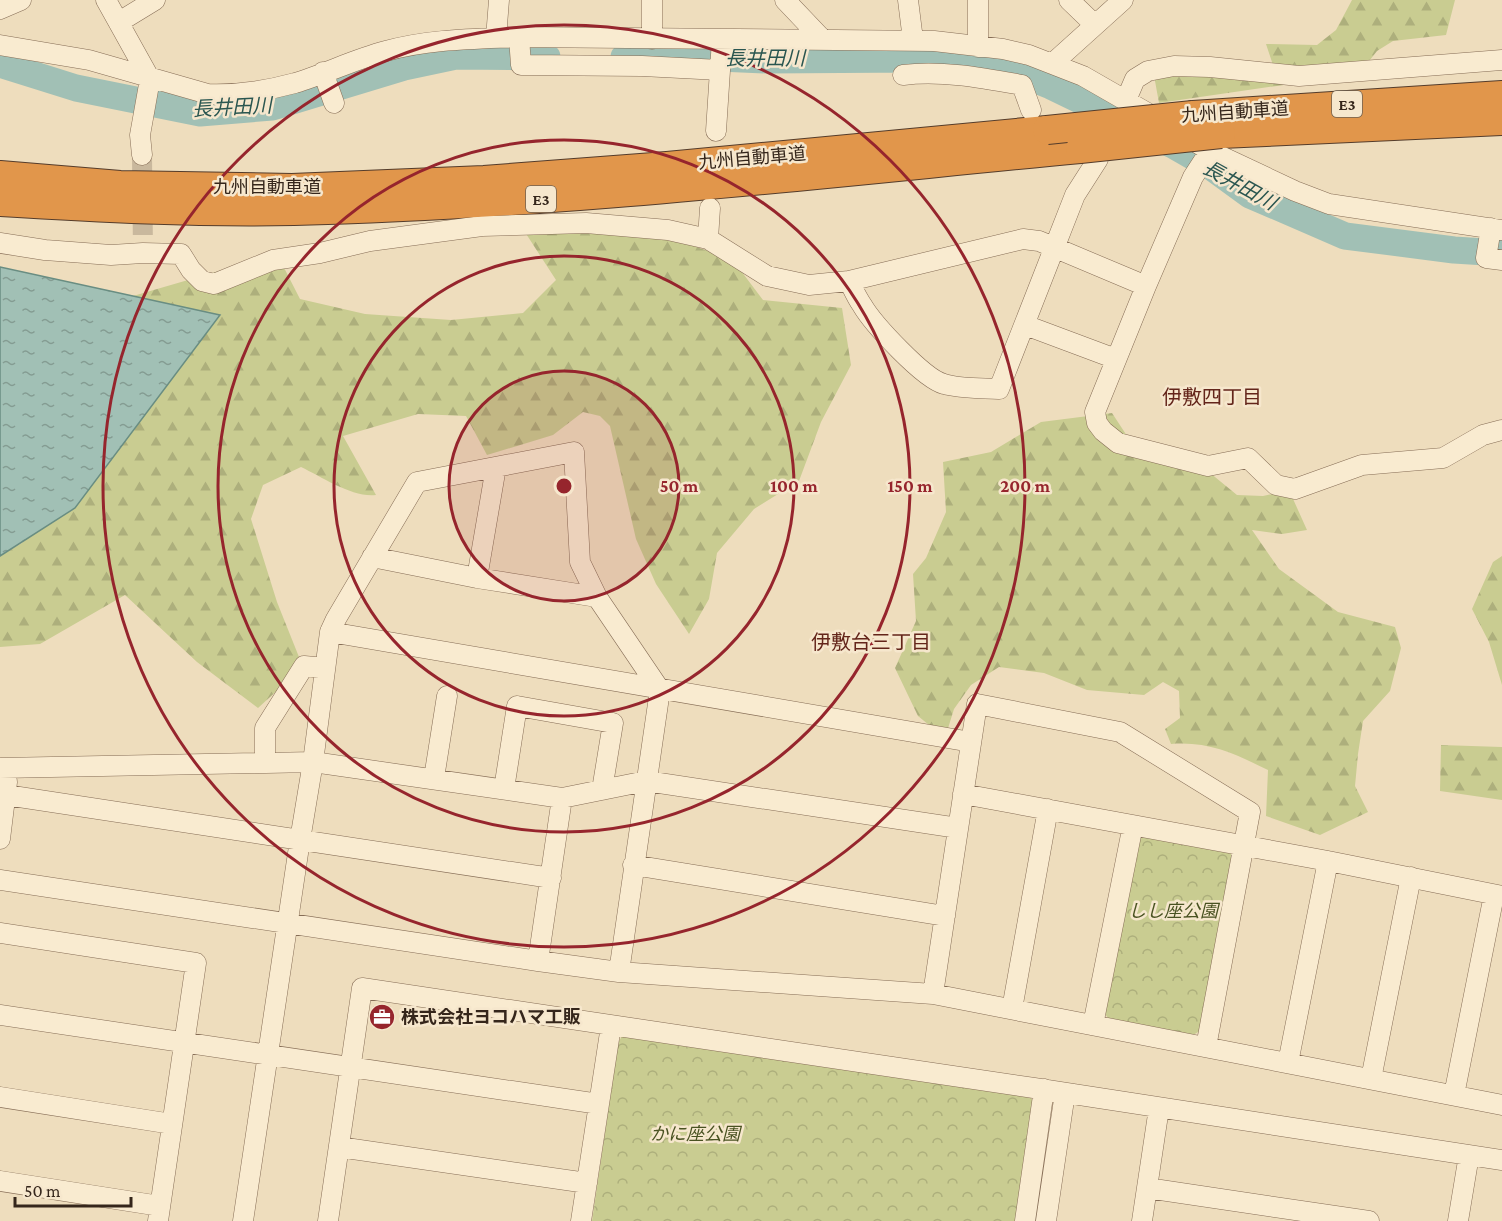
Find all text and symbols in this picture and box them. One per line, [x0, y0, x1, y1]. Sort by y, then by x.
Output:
water label: 長井田川 [725, 47, 807, 69]
road number: E3 [1332, 91, 1362, 117]
water label: 長井田川 [191, 94, 275, 120]
street label: 九州自動車道 [1180, 98, 1290, 126]
street label: 九州自動車道 [697, 143, 807, 173]
water label: 長井田川 [1200, 156, 1282, 215]
street label: 九州自動車道 [213, 177, 321, 197]
road number: E3 [526, 186, 556, 212]
district label: 伊敷四丁目 [1162, 386, 1262, 408]
centre of rings [554, 476, 574, 496]
text: 50 m [660, 476, 699, 496]
text: 100 m [770, 476, 818, 496]
text: 150 m [887, 476, 933, 496]
text: 200 m [1000, 476, 1051, 496]
district label: 伊敷台三丁目 [811, 631, 931, 653]
park label: しし座公園 [1128, 901, 1221, 921]
office icon: 株式会社ヨコハマ工販 [367, 1002, 397, 1032]
place label: 株式会社ヨコハマ工販 [401, 1007, 581, 1027]
park label: かに座公園 [650, 1124, 743, 1144]
scale bar [15, 1170, 130, 1208]
text: 50 m [24, 1181, 61, 1201]

